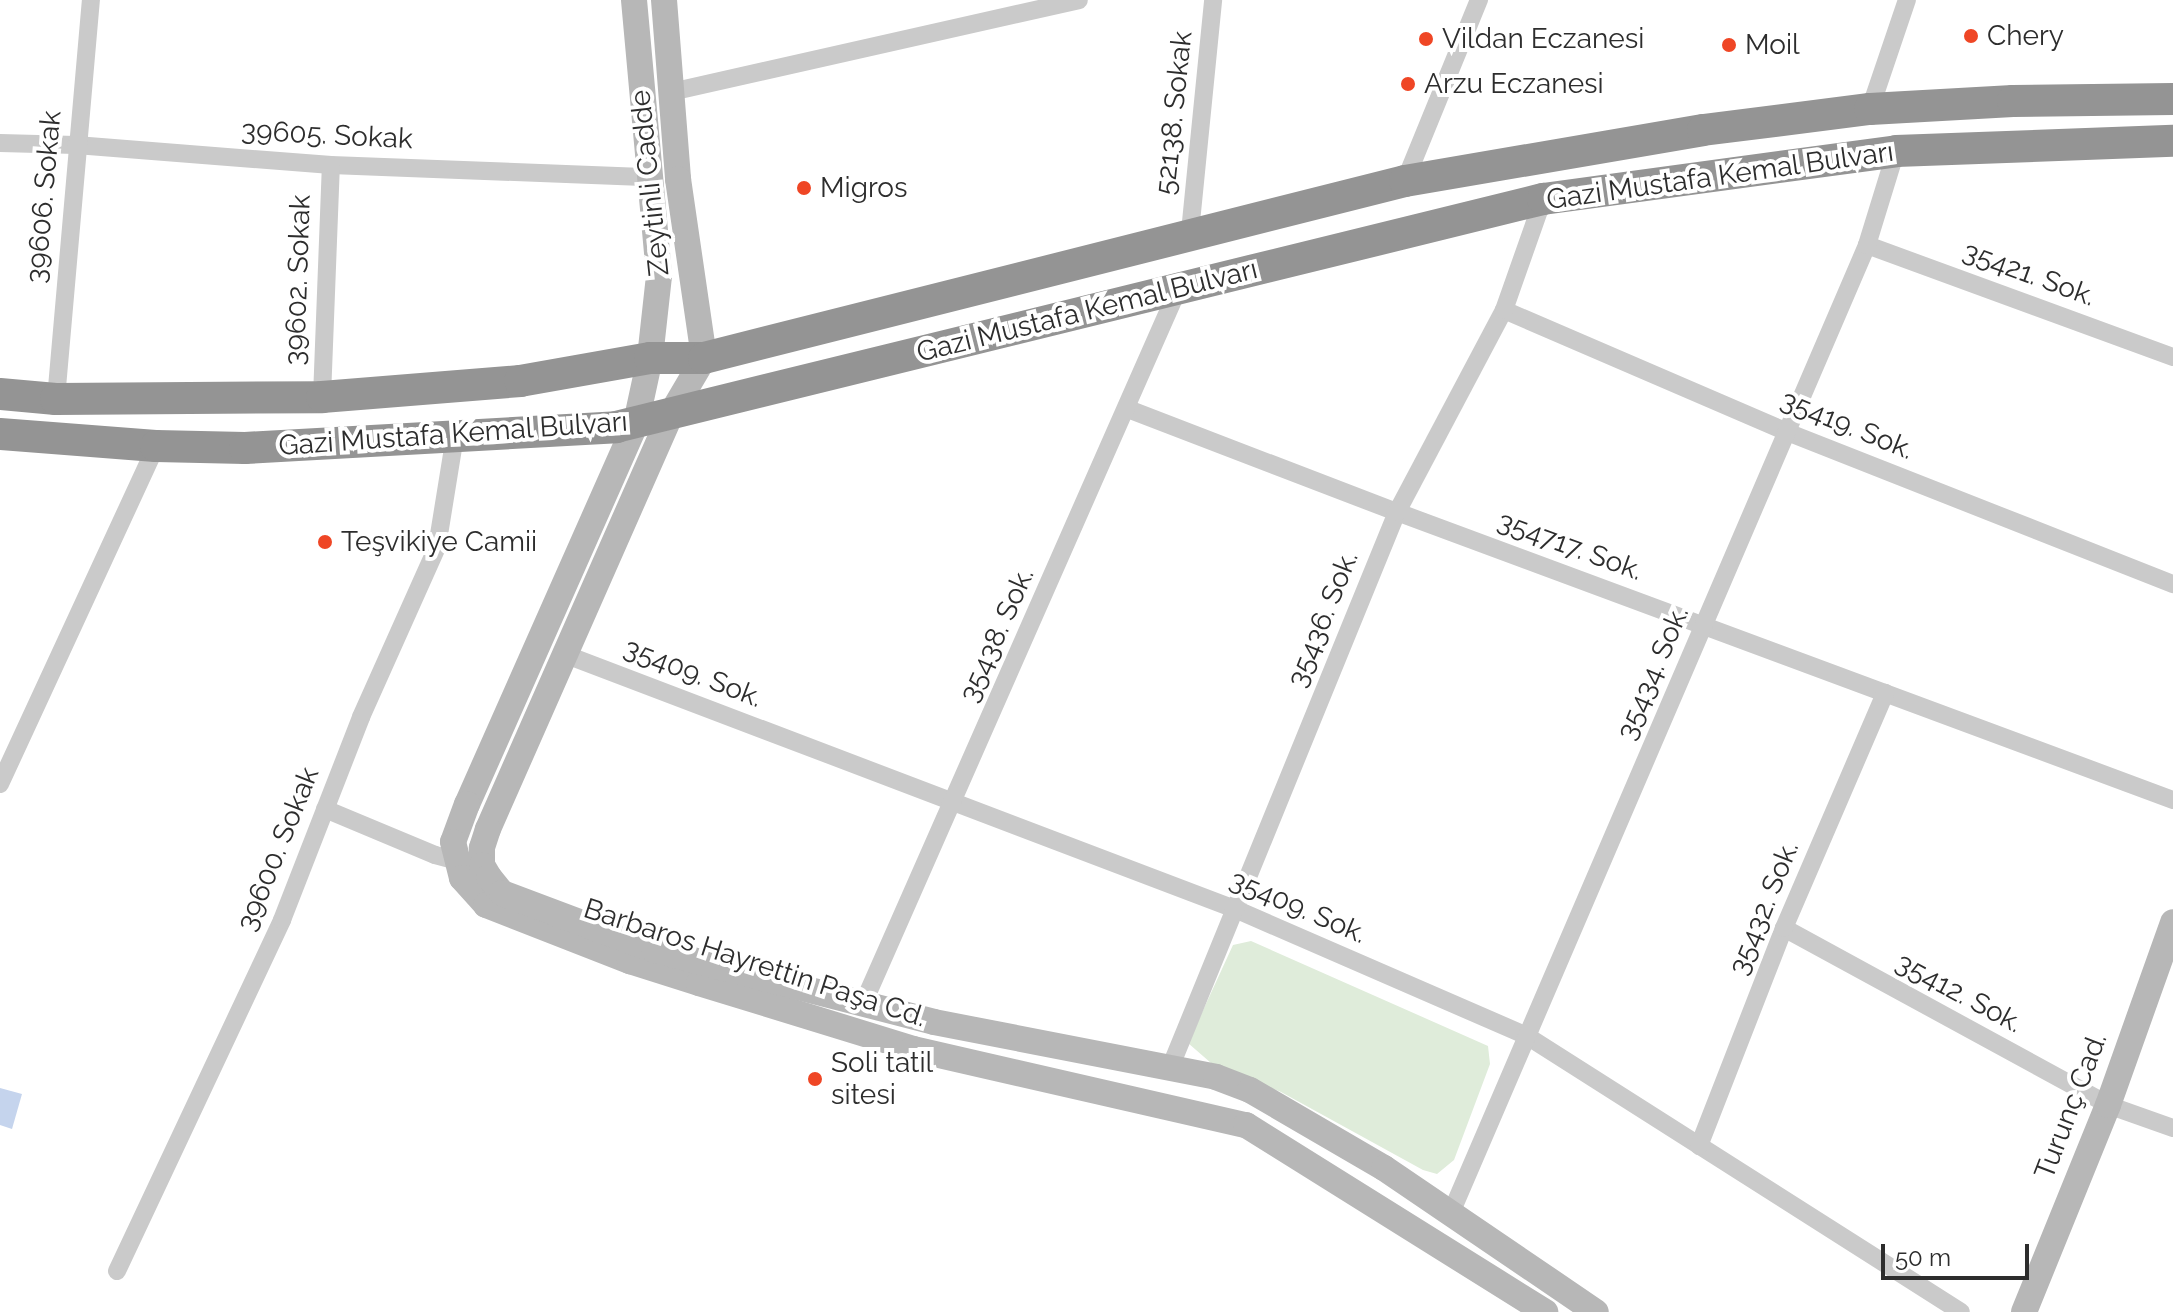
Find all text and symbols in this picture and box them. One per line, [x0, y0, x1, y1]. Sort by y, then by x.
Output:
place label: Chery [1987, 19, 2064, 53]
place label: Vildan Eczanesi [1442, 22, 1644, 56]
marker: Chery [1962, 27, 1980, 45]
place label: Moil [1745, 28, 1800, 62]
street label: 52138. Sokak [1149, 30, 1199, 196]
marker: Vildan Eczanesi [1417, 30, 1435, 48]
marker: Moil [1720, 36, 1738, 54]
place label: Arzu Eczanesi [1424, 67, 1604, 101]
marker: Arzu Eczanesi [1399, 75, 1417, 93]
street label: Zeytinli Cadde [624, 88, 676, 278]
street label: 39606. Sokak [20, 109, 68, 285]
street label: 39605. Sokak [240, 114, 414, 156]
street label: Gazi Mustafa Kemal Bulvarı [1544, 135, 1896, 217]
place label: Migros [820, 171, 908, 205]
marker: Migros [795, 179, 813, 197]
street label: 39602. Sokak [278, 194, 318, 366]
street label: 35421. Sok. [1958, 235, 2100, 313]
street label: Gazi Mustafa Kemal Bulvarı [913, 252, 1261, 370]
street label: 35419. Sok. [1776, 383, 1918, 467]
street label: Gazi Mustafa Kemal Bulvarı [277, 405, 629, 463]
street label: 354717. Sok. [1493, 504, 1647, 588]
place label: Teşvikiye Camii [341, 525, 537, 559]
marker: Teşvikiye Camii [316, 533, 334, 551]
street label: 35436. Sok. [1281, 546, 1365, 692]
street label: 35438. Sok. [953, 563, 1041, 707]
street label: 35434. Sok. [1610, 601, 1696, 745]
street label: 35409. Sok. [619, 631, 767, 715]
street label: 39600. Sokak [230, 762, 326, 936]
street label: 35432. Sok. [1722, 836, 1806, 980]
street label: 35409. Sok. [1225, 863, 1371, 951]
street label: Barbaros Hayrettin Paşa Cd. [580, 892, 930, 1034]
street label: 35412. Sok. [1890, 946, 2028, 1040]
street label: Turunç Cad. [2028, 1028, 2114, 1184]
place label: Soli tatil sitesi [831, 1046, 933, 1112]
marker: Soli tatil sitesi [806, 1070, 824, 1088]
scale bar [1885, 1228, 2033, 1278]
text: 50 m [1895, 1243, 1951, 1272]

